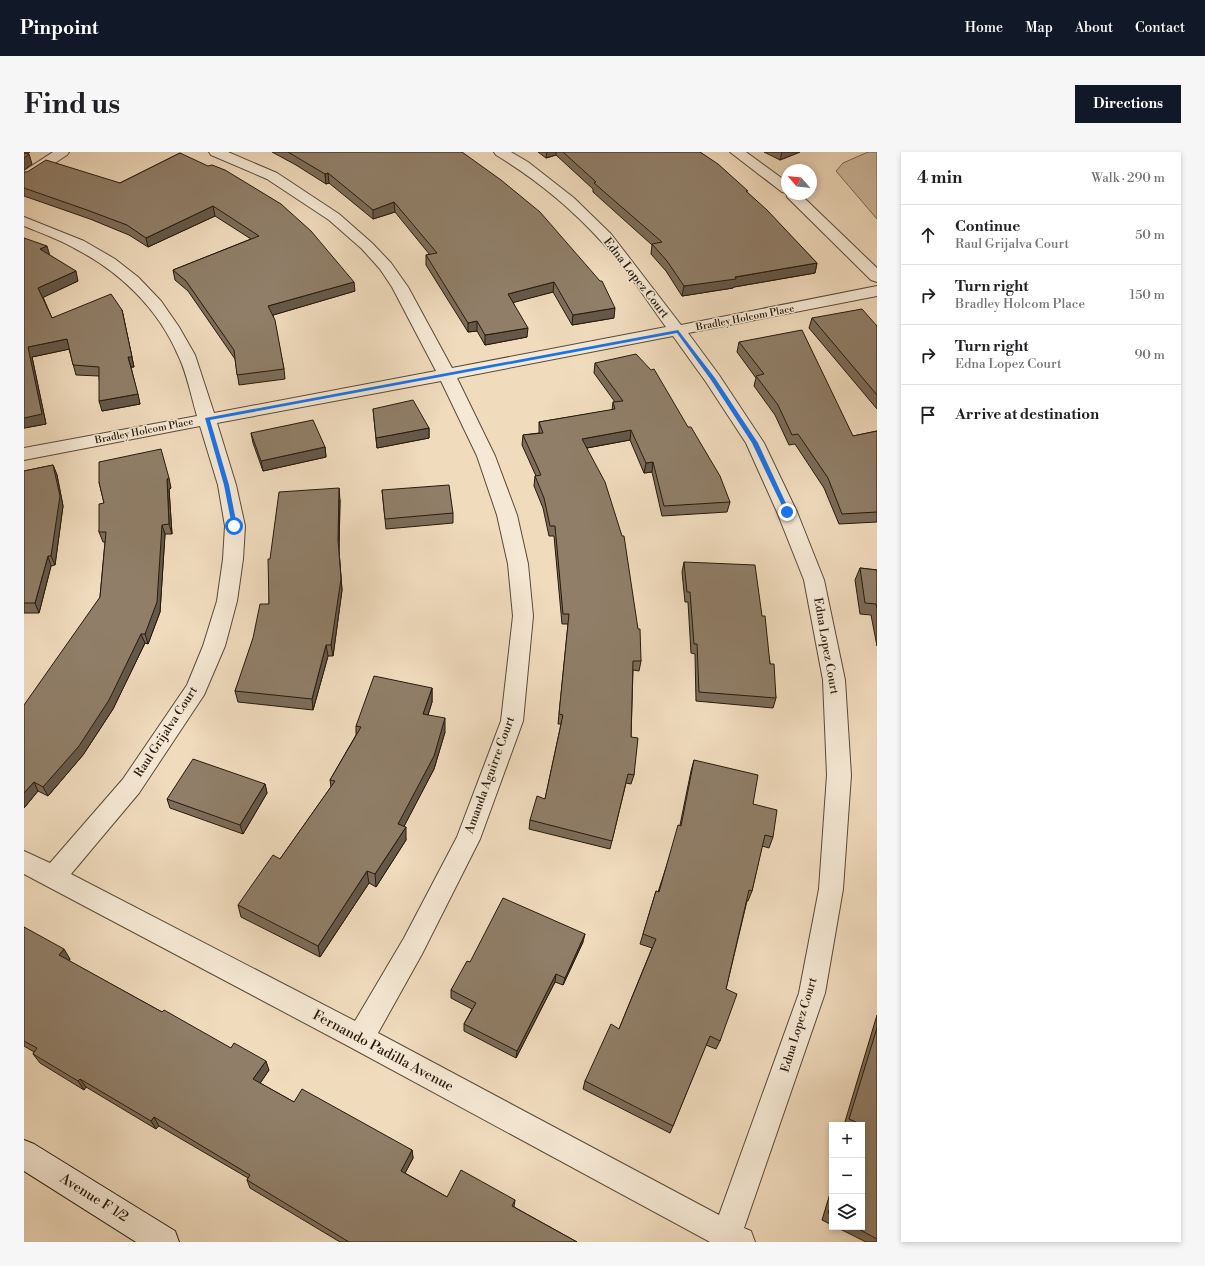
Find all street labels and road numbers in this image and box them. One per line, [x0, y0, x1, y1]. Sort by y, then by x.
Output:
street label: Edna Lopez Court [600, 235, 673, 322]
street label: Bradley Holcom Place [694, 303, 795, 334]
street label: Bradley Holcom Place [93, 416, 194, 447]
street label: Edna Lopez Court [810, 596, 842, 696]
street label: Raul Grijalva Court [131, 683, 201, 780]
street label: Amanda Aguirre Court [461, 714, 518, 837]
street label: Edna Lopez Court [777, 975, 821, 1074]
street label: Fernando Padilla Avenue [309, 1006, 457, 1096]
street label: Avenue F 1/2 [55, 1169, 132, 1226]

